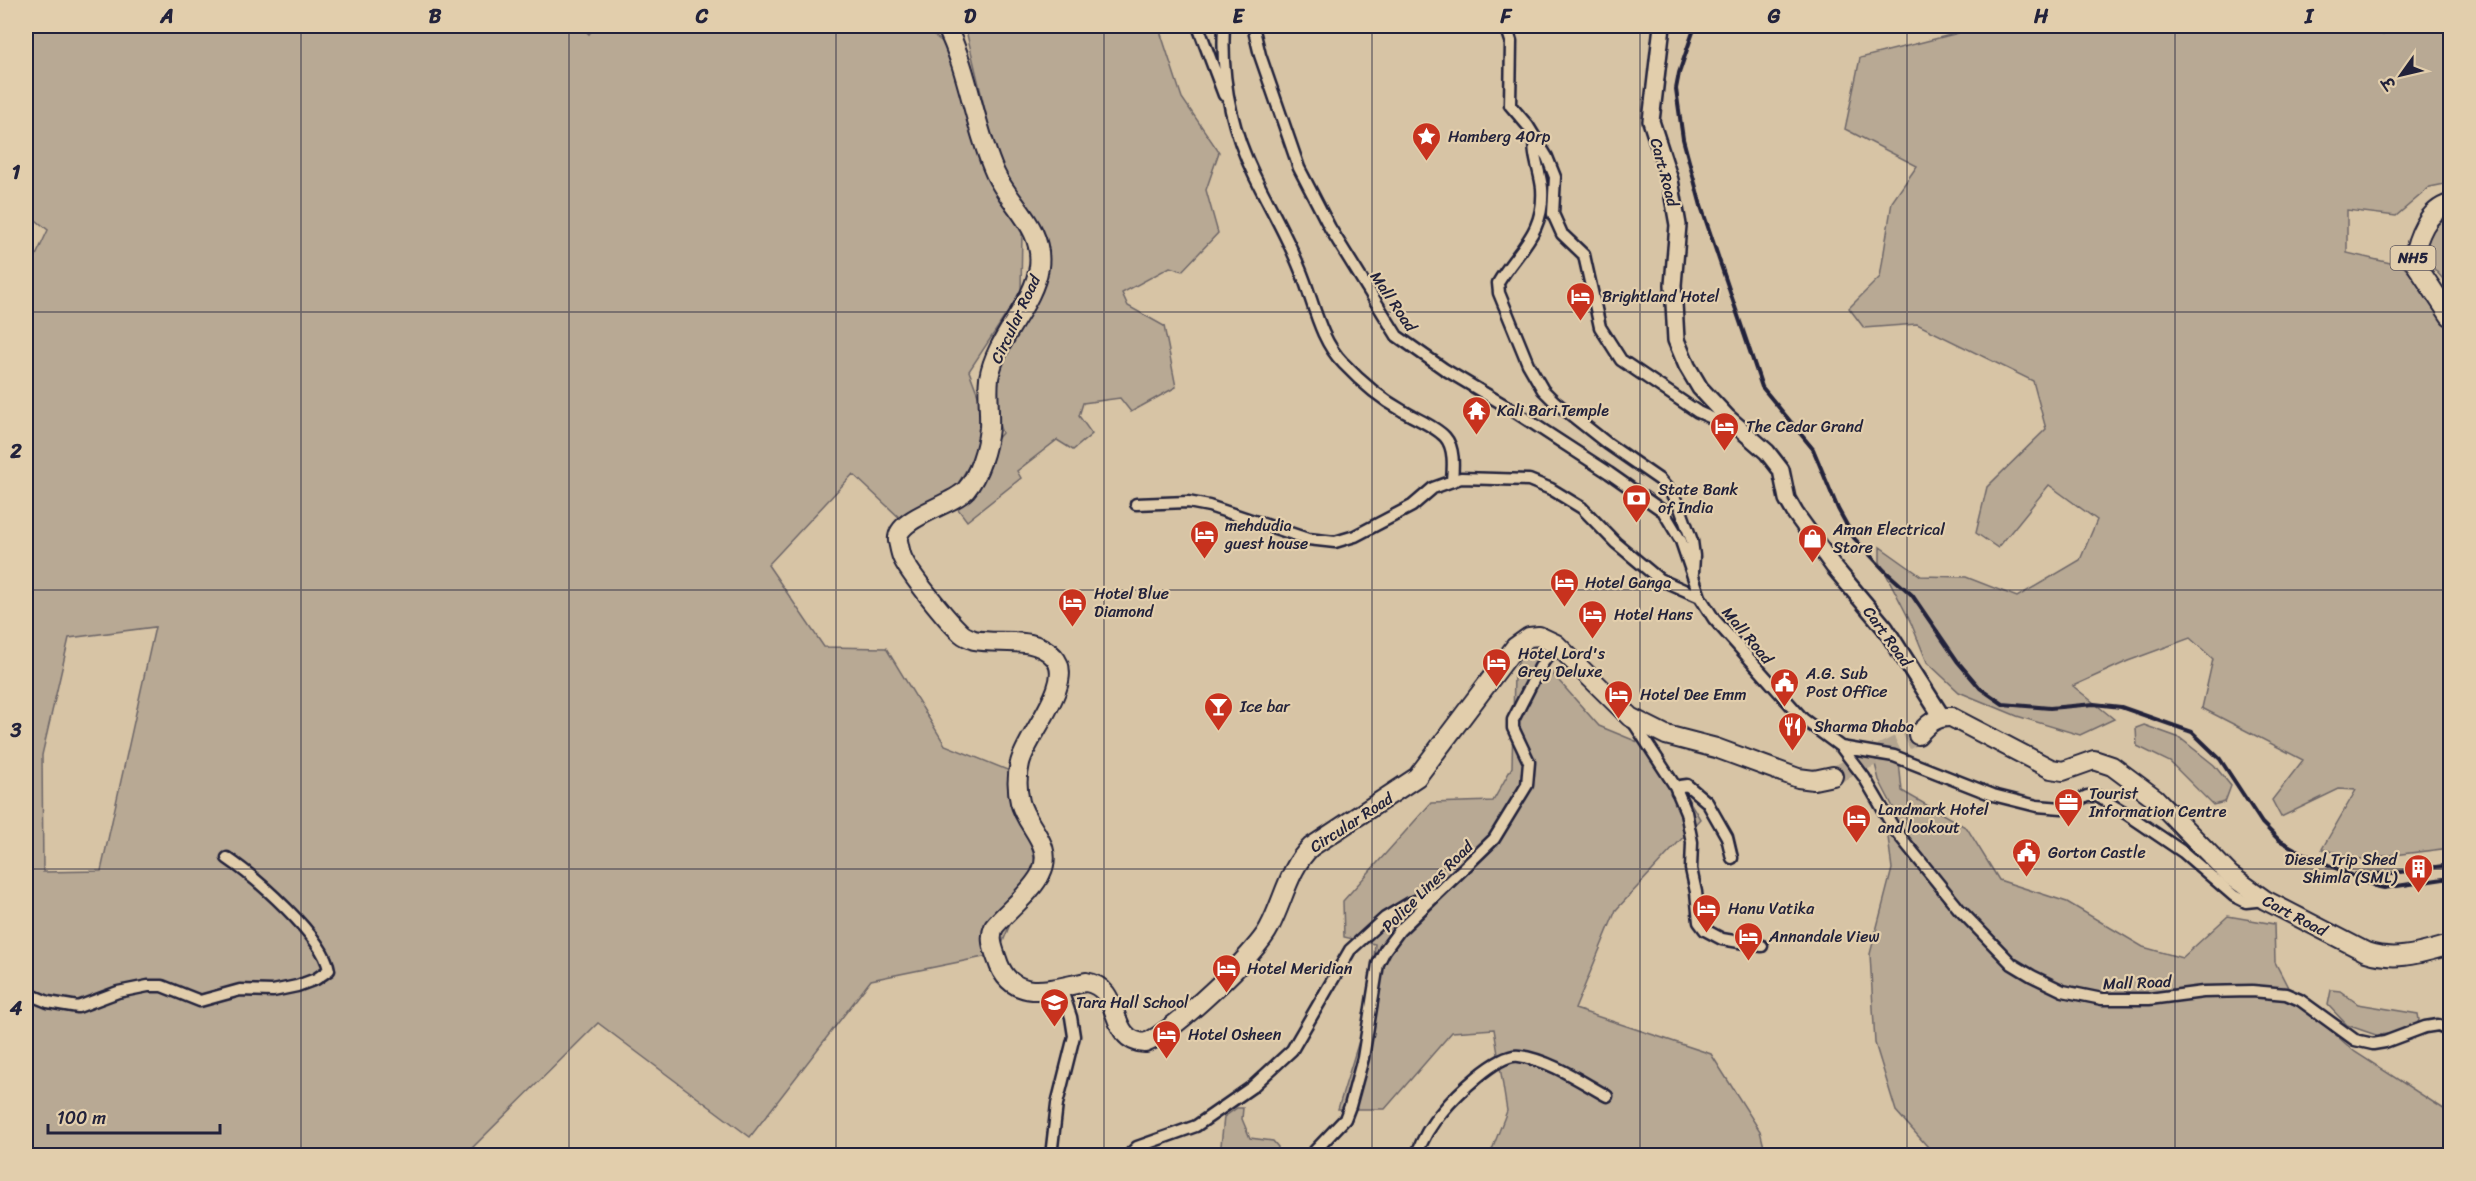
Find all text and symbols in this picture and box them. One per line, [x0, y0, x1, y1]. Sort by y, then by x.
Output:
text: A [159, 0, 174, 34]
text: B [429, 0, 442, 34]
text: C [695, 0, 709, 34]
text: D [964, 0, 977, 34]
text: E [1232, 0, 1245, 34]
text: F [1500, 0, 1513, 34]
text: G [1767, 0, 1781, 34]
text: H [2033, 0, 2049, 34]
text: I [2304, 0, 2315, 34]
north arrow [2371, 45, 2431, 105]
text: उ [2373, 69, 2405, 97]
place icon: Hamberg 40rp [1411, 120, 1443, 162]
place label: Hamberg 40rp [1448, 122, 1551, 151]
street label: Cart Road [1641, 135, 1688, 211]
text: 1 [12, 155, 21, 190]
road number: NH5 [2390, 246, 2436, 270]
street label: Mall Road [1362, 265, 1426, 339]
street label: Circular Road [982, 269, 1049, 368]
hotel icon: Brightland Hotel [1565, 280, 1597, 322]
place label: Brightland Hotel [1602, 282, 1720, 311]
temple icon: Kali Bari Temple [1460, 394, 1492, 436]
place label: Kali Bari Temple [1497, 396, 1609, 425]
hotel icon: The Cedar Grand [1709, 410, 1741, 452]
place label: The Cedar Grand [1746, 412, 1864, 441]
text: 2 [9, 434, 22, 469]
place label: State Bank of India [1658, 475, 1738, 522]
bank icon: State Bank of India [1621, 482, 1653, 524]
place label: mehdudia guest house [1223, 511, 1308, 558]
place label: Aman Electrical Store [1832, 515, 1945, 562]
hotel icon: mehdudia guest house [1188, 518, 1220, 560]
shop icon: Aman Electrical Store [1796, 522, 1828, 564]
hotel icon: Hotel Ganga [1548, 566, 1580, 608]
place label: Hotel Ganga [1585, 568, 1671, 597]
place label: Hotel Blue Diamond [1094, 579, 1169, 626]
hotel icon: Hotel Blue Diamond [1057, 586, 1089, 628]
hotel icon: Hotel Hans [1577, 598, 1609, 640]
street label: Cart Road [1855, 599, 1921, 674]
place label: Hotel Hans [1614, 600, 1693, 629]
street label: Mall Road [1714, 600, 1782, 672]
place label: Hotel Lord's Grey Deluxe [1518, 639, 1606, 686]
hotel icon: Hotel Lord's Grey Deluxe [1481, 646, 1513, 688]
place label: A.G. Sub Post Office [1805, 659, 1888, 706]
public building icon: A.G. Sub Post Office [1769, 666, 1801, 708]
hotel icon: Hotel Dee Emm [1603, 678, 1635, 720]
place label: Hotel Dee Emm [1640, 680, 1747, 709]
bar icon: Ice bar [1203, 690, 1235, 732]
place label: Ice bar [1239, 692, 1291, 721]
restaurant icon: Sharma Dhaba [1777, 710, 1809, 752]
place label: Sharma Dhaba [1814, 712, 1914, 741]
text: 3 [10, 713, 22, 748]
place label: Tourist Information Centre [2088, 779, 2227, 826]
street label: Circular Road [1303, 783, 1400, 860]
office icon: Tourist Information Centre [2052, 786, 2084, 828]
place label: Landmark Hotel and lookout [1878, 795, 1989, 842]
hotel icon: Landmark Hotel and lookout [1841, 802, 1873, 844]
street label: Police Lines Road [1374, 832, 1481, 939]
public building icon: Gorton Castle [2011, 836, 2043, 878]
place label: Gorton Castle [2048, 838, 2146, 867]
place label: Diesel Trip Shed Shimla (SML) [2284, 845, 2399, 892]
building icon: Diesel Trip Shed Shimla (SML) [2402, 852, 2434, 894]
street label: Cart Road [2257, 886, 2334, 945]
hotel icon: Hanu Vatika [1691, 892, 1723, 934]
place label: Hanu Vatika [1728, 894, 1815, 923]
hotel icon: Annandale View [1732, 920, 1764, 962]
place label: Annandale View [1768, 922, 1880, 951]
hotel icon: Hotel Meridian [1210, 952, 1242, 994]
place label: Hotel Meridian [1247, 954, 1353, 983]
street label: Mall Road [2102, 967, 2173, 998]
school or university icon: Tara Hall School [1039, 986, 1071, 1028]
place label: Tara Hall School [1076, 988, 1189, 1017]
text: 4 [9, 991, 23, 1026]
hotel icon: Hotel Osheen [1151, 1018, 1183, 1060]
place label: Hotel Osheen [1188, 1020, 1282, 1049]
scale bar [48, 1097, 220, 1135]
text: 100 m [57, 1102, 106, 1134]

